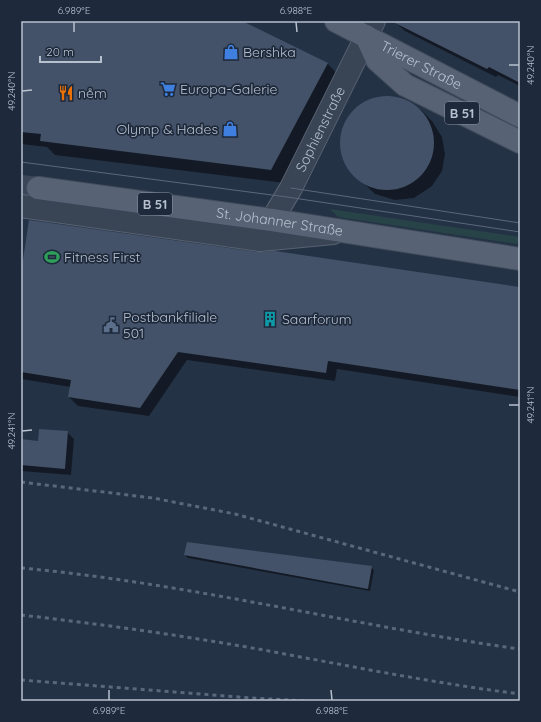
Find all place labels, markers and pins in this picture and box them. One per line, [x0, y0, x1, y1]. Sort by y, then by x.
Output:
shop icon: Bershka [222, 43, 240, 61]
place label: Bershka [243, 43, 296, 61]
supermarket icon: Europa-Galerie [159, 80, 177, 98]
place label: Europa-Galerie [180, 80, 278, 98]
restaurant icon: ne̊m [57, 84, 75, 102]
place label: ne̊m [78, 84, 107, 102]
place label: Olymp & Hades [116, 120, 218, 138]
shop icon: Olymp & Hades [221, 120, 239, 138]
sports icon: Fitness First [43, 248, 61, 266]
place label: Fitness First [64, 248, 140, 266]
place label: Postbankfiliale 501 [123, 308, 217, 342]
building icon: Saarforum [261, 310, 279, 328]
place label: Saarforum [282, 310, 351, 328]
public building icon: Postbankfiliale 501 [102, 316, 120, 334]

